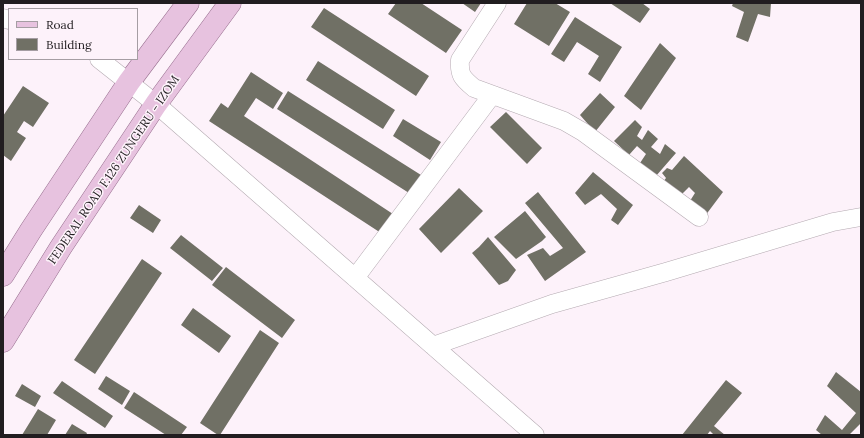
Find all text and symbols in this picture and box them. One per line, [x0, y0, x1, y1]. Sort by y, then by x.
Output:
legend [8, 8, 138, 60]
text: Road [46, 17, 74, 32]
text: Building [46, 37, 92, 52]
street label: FEDERAL ROAD F.126 ZUNGERU - IZOM [45, 73, 183, 267]

